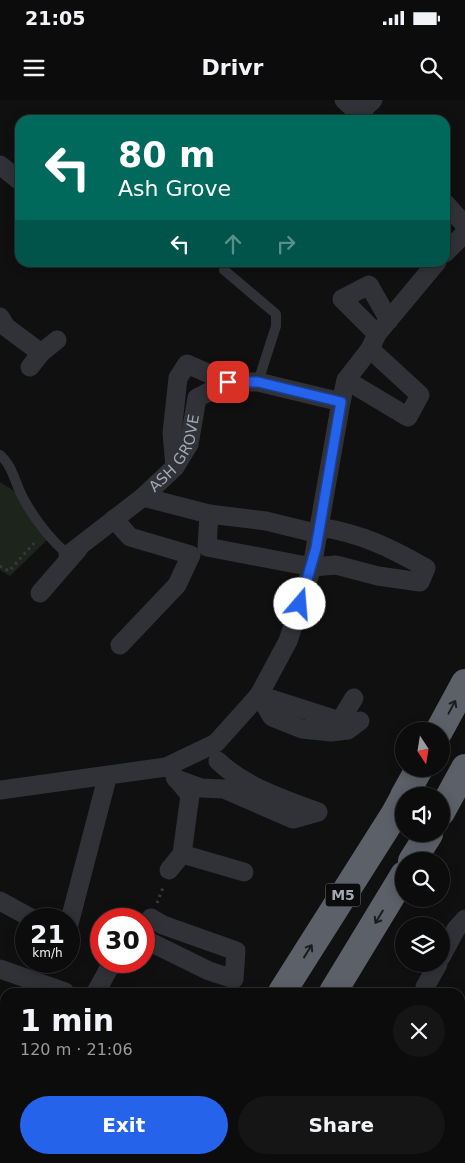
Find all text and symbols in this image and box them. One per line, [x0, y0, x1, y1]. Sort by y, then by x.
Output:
text: 21:05 [25, 7, 85, 29]
icon: menu [20, 54, 48, 82]
icon: search [417, 54, 445, 82]
text: Drivr [202, 55, 263, 80]
icon: left [35, 135, 100, 200]
text: 80 m [118, 135, 215, 175]
text: Ash Grove [118, 176, 231, 201]
icon: left [166, 230, 194, 258]
icon: ahead [219, 230, 247, 258]
icon: right [272, 230, 300, 258]
pin [207, 361, 249, 403]
icon: arrive [214, 368, 242, 396]
street label: ASH GROVE [145, 413, 203, 496]
position arrow [273, 577, 325, 629]
one-way arrow [448, 700, 457, 715]
north arrow [395, 722, 450, 778]
map controls [395, 722, 450, 972]
button: sound [395, 787, 450, 842]
button: search [395, 852, 450, 907]
road number: M5 [326, 884, 360, 906]
speed limit sign: 30 [90, 908, 155, 973]
one-way arrow [373, 909, 383, 923]
button: layers [395, 917, 450, 972]
text: 21 [30, 920, 65, 949]
one-way arrow [303, 945, 313, 959]
text: km/h [32, 946, 63, 960]
text: 1 min [20, 1003, 114, 1038]
button: close [393, 1005, 445, 1057]
text: 120 m · 21:06 [20, 1040, 133, 1059]
button: Exit [20, 1096, 228, 1154]
button: Share [238, 1096, 445, 1154]

